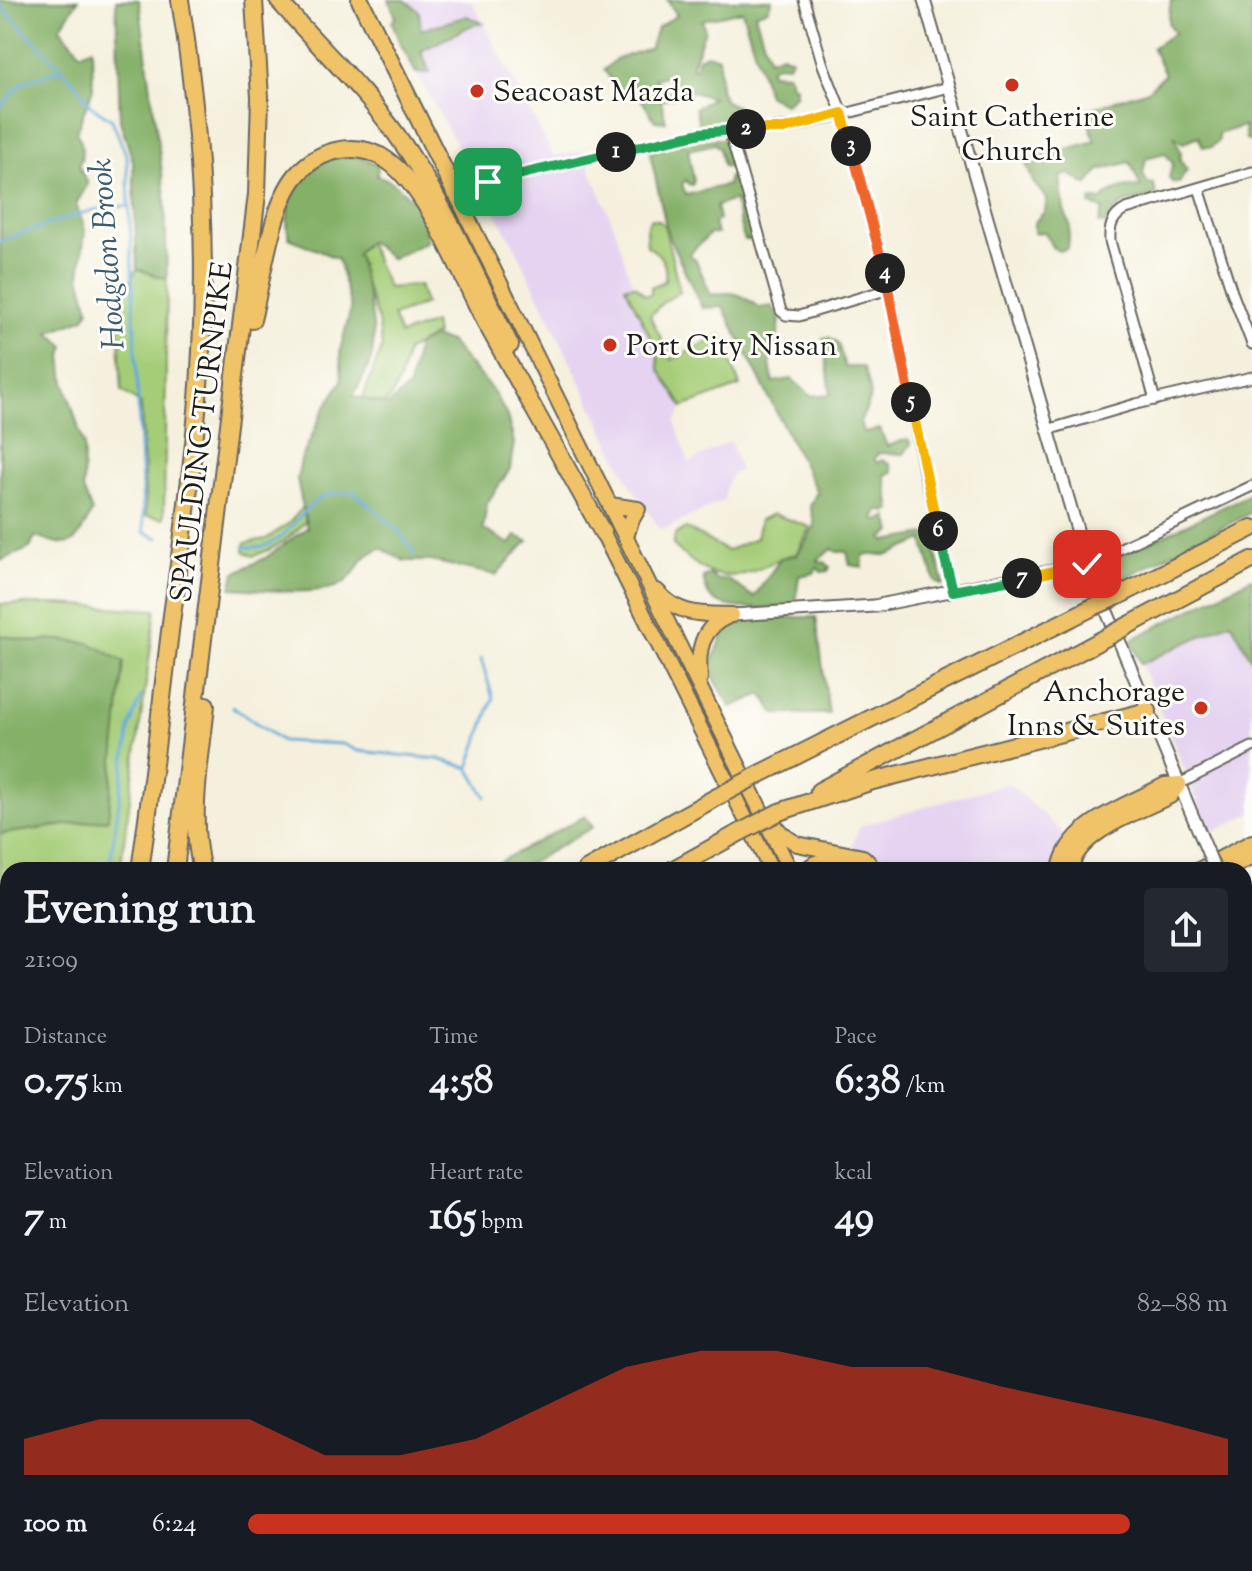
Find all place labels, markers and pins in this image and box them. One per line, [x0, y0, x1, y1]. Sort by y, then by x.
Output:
place label: Seacoast Mazda [493, 72, 694, 115]
marker: Saint Catherine Church [1003, 76, 1021, 94]
marker: Seacoast Mazda [468, 82, 486, 100]
place label: Saint Catherine Church [910, 97, 1114, 174]
pin: 2 [726, 109, 766, 149]
pin: 3 [831, 126, 871, 166]
pin: 1 [596, 132, 636, 172]
pin [454, 148, 522, 216]
pin: 4 [865, 253, 905, 293]
place label: Port City Nissan [626, 326, 837, 369]
marker: Port City Nissan [601, 336, 619, 354]
pin: 5 [891, 382, 931, 422]
pin: 6 [918, 511, 958, 551]
pin [1053, 530, 1121, 598]
pin: 7 [1002, 558, 1042, 598]
place label: Anchorage Inns & Suites [1007, 672, 1185, 749]
marker: Anchorage Inns & Suites [1192, 699, 1210, 717]

